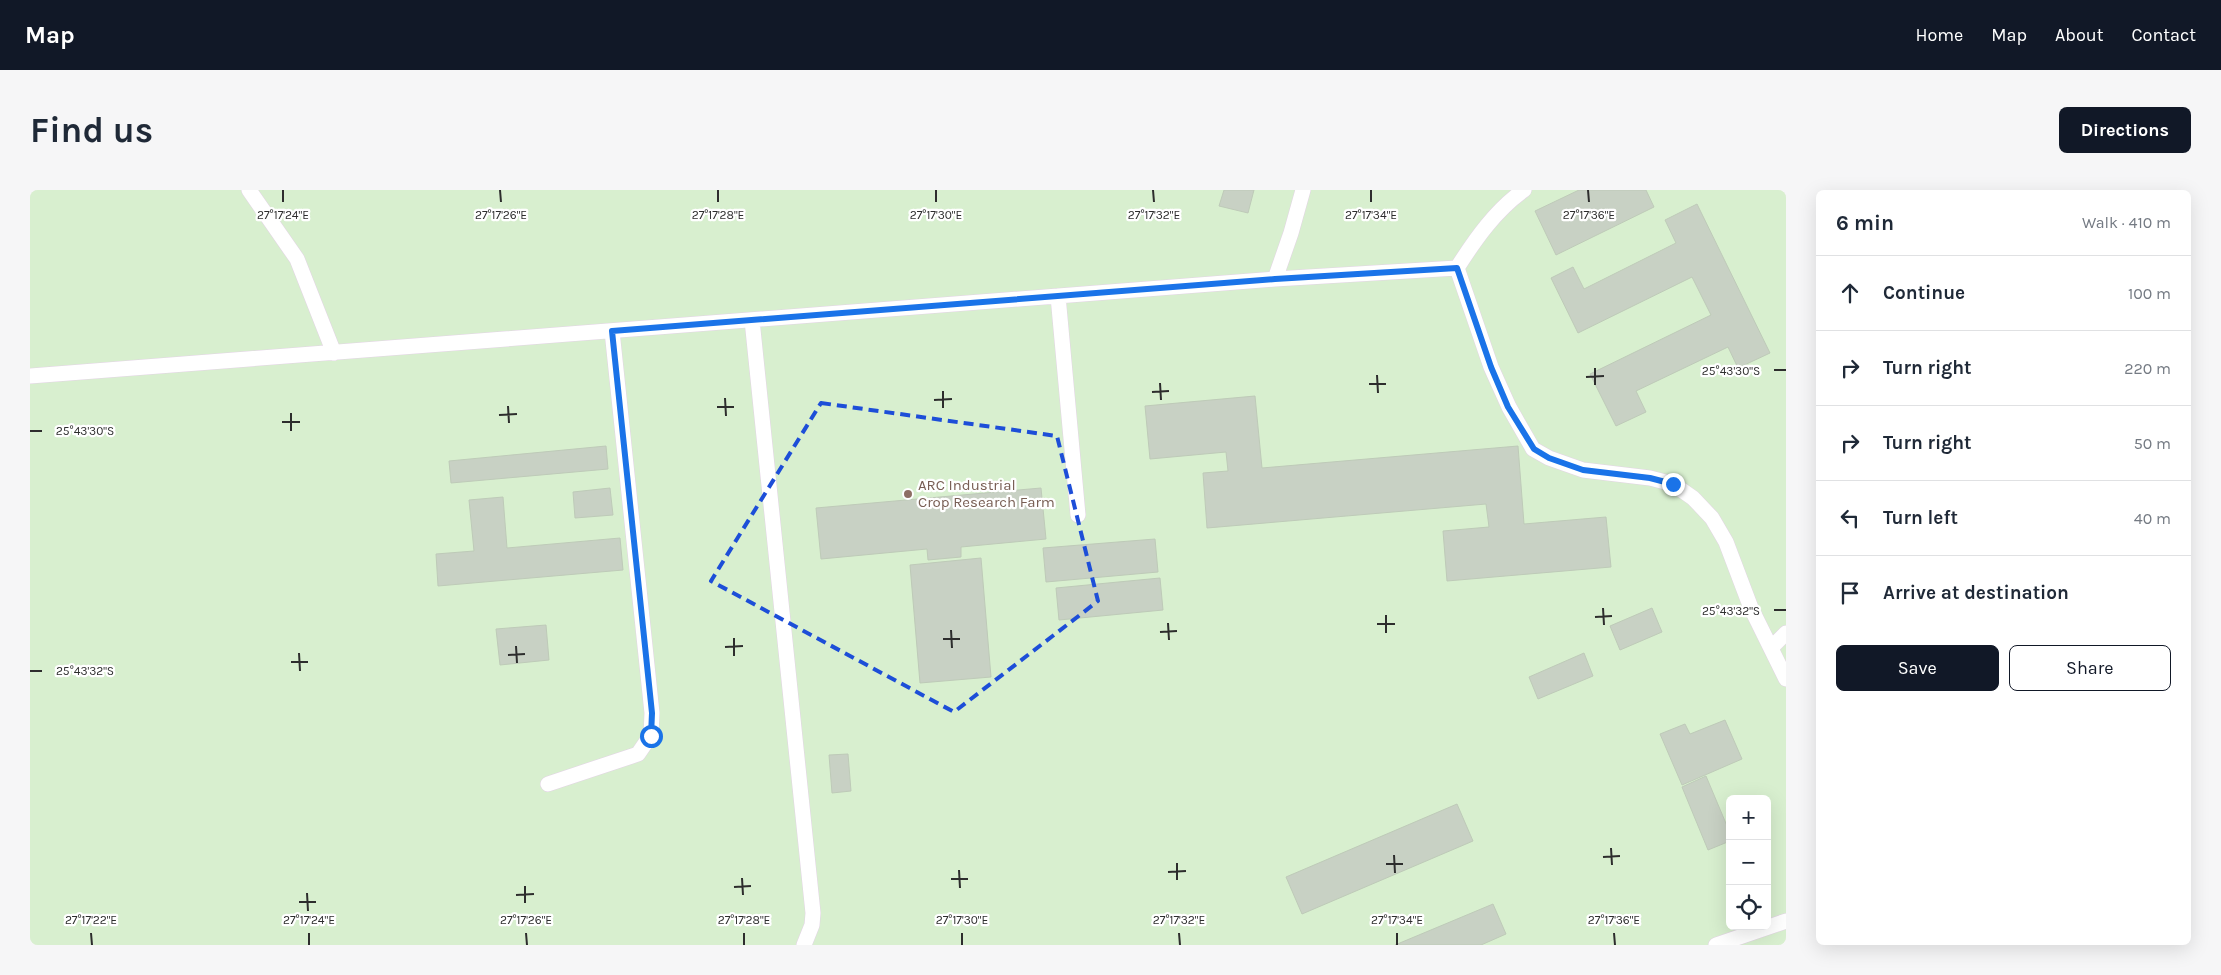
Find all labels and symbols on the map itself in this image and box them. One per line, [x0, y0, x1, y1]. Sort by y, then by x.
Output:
text: 27°17'24"E [257, 208, 309, 222]
text: 27°17'26"E [475, 208, 527, 222]
text: 27°17'28"E [692, 208, 744, 222]
text: 27°17'30"E [910, 208, 962, 222]
text: 27°17'32"E [1128, 208, 1180, 222]
text: 27°17'34"E [1345, 208, 1397, 222]
text: 27°17'36"E [1563, 208, 1615, 222]
text: 25°43'30"S [1702, 364, 1760, 378]
text: 25°43'30"S [56, 424, 114, 438]
route end [1662, 473, 1685, 496]
place label: ARC Industrial Crop Research Farm [918, 476, 1055, 511]
marker: ARC Industrial Crop Research Farm [902, 488, 914, 500]
text: 25°43'32"S [1702, 604, 1760, 618]
text: 25°43'32"S [56, 664, 114, 678]
route start [640, 725, 663, 748]
text: 27°17'22"E [65, 913, 117, 927]
text: 27°17'24"E [283, 913, 335, 927]
text: 27°17'26"E [500, 913, 552, 927]
text: 27°17'28"E [718, 913, 770, 927]
text: 27°17'30"E [936, 913, 988, 927]
text: 27°17'32"E [1153, 913, 1205, 927]
text: 27°17'34"E [1371, 913, 1423, 927]
text: 27°17'36"E [1588, 913, 1640, 927]

